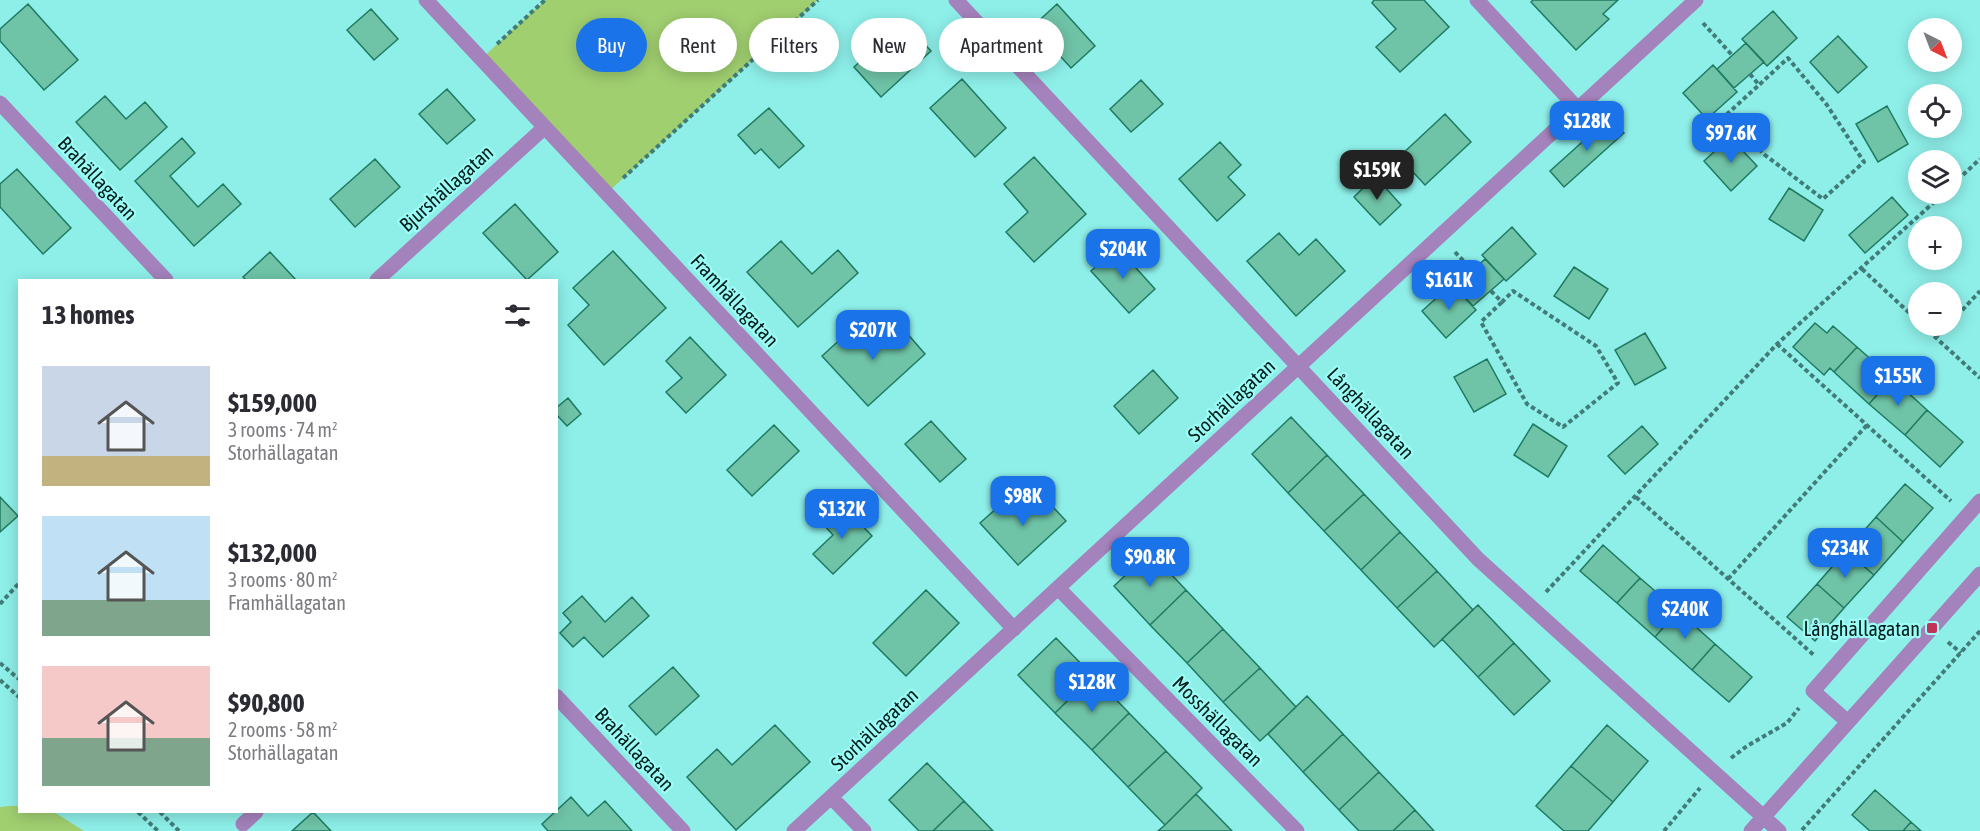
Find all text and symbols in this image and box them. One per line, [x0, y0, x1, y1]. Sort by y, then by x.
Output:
chip: Buy [576, 18, 647, 72]
chip: Rent [659, 18, 737, 72]
chip: Filters [749, 18, 839, 72]
chip: New [851, 18, 927, 72]
chip: Apartment [939, 18, 1064, 72]
north arrow [1908, 18, 1962, 72]
map controls [1908, 18, 1962, 336]
button: locate [1908, 84, 1962, 138]
pin: $128K [1545, 101, 1629, 152]
text: $128K [1564, 109, 1610, 132]
pin: $97.6K [1682, 113, 1780, 164]
text: $97.6K [1706, 121, 1756, 144]
street label: Brahällagatan [54, 132, 142, 224]
street label: Bjurshällagatan [395, 140, 497, 236]
pin: $159K [1335, 150, 1419, 201]
button: layers [1908, 150, 1962, 204]
text: $159K [1354, 158, 1400, 181]
button: + [1908, 216, 1962, 270]
pin: $204K [1081, 229, 1165, 280]
text: $204K [1100, 237, 1146, 260]
street label: Framhällagatan [686, 249, 784, 351]
pin: $161K [1407, 260, 1491, 311]
text: $161K [1426, 268, 1472, 291]
button: − [1908, 282, 1962, 336]
icon: filters [501, 299, 534, 332]
text: 13 homes [42, 300, 135, 330]
pin: $207K [831, 310, 915, 361]
text: $207K [850, 318, 896, 341]
street label: Storhällagatan [1183, 354, 1279, 446]
pin: $155K [1856, 356, 1940, 407]
street label: Långhällagatan [1323, 363, 1419, 463]
text: $155K [1875, 364, 1921, 387]
text: $159,000 [228, 388, 317, 418]
icon: home [90, 390, 162, 462]
text: 3 rooms · 74 m² [228, 418, 338, 441]
text: Storhällagatan [228, 441, 338, 464]
pin: $98K [987, 476, 1059, 527]
text: $98K [1005, 484, 1042, 507]
pin: $132K [800, 489, 884, 540]
text: $132K [819, 497, 865, 520]
pin: $234K [1803, 528, 1887, 579]
text: $234K [1822, 536, 1868, 559]
pin: $90.8K [1101, 537, 1199, 588]
text: $132,000 [228, 538, 317, 568]
icon: home [90, 540, 162, 612]
text: $90.8K [1125, 545, 1175, 568]
text: 3 rooms · 80 m² [228, 568, 338, 591]
pin: $240K [1643, 589, 1727, 640]
text: Framhällagatan [228, 591, 346, 614]
text: $240K [1662, 597, 1708, 620]
place label: Långhällagatan [1804, 617, 1920, 640]
marker: Långhällagatan [1925, 621, 1939, 635]
pin: $128K [1050, 662, 1134, 713]
text: $128K [1069, 670, 1115, 693]
street label: Mosshällagatan [1168, 671, 1268, 771]
street label: Storhällagatan [826, 683, 922, 775]
text: $90,800 [228, 688, 305, 718]
icon: home [90, 690, 162, 762]
street label: Brahällagatan [591, 703, 679, 795]
text: 2 rooms · 58 m² [228, 718, 338, 741]
text: Storhällagatan [228, 741, 338, 764]

